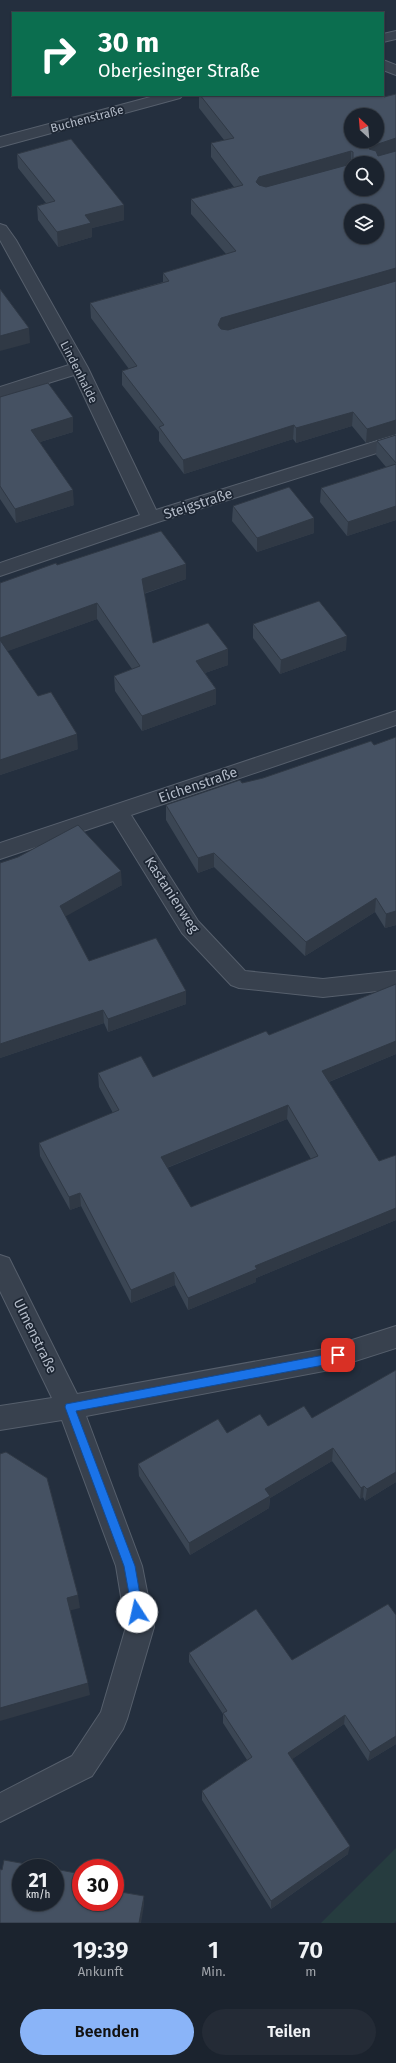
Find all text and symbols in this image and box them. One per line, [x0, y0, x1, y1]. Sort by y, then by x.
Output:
text: 30 m [98, 26, 159, 59]
icon: right [32, 28, 84, 80]
text: Oberjesinger Straße [98, 60, 260, 82]
street label: Buchenstraße [49, 103, 125, 135]
north arrow [344, 108, 384, 148]
map controls [344, 108, 384, 244]
button: search [344, 156, 384, 196]
button: layers [344, 204, 384, 244]
street label: Lindenhalde [57, 339, 101, 405]
street label: Steigstraße [161, 485, 235, 523]
street label: Eichenstraße [156, 764, 240, 806]
street label: Kastanienweg [141, 854, 203, 937]
street label: Ulmenstraße [10, 1296, 60, 1376]
pin [321, 1338, 355, 1372]
icon: arrive [327, 1344, 349, 1366]
position arrow [116, 1591, 158, 1633]
speed limit sign: 30 [72, 1859, 124, 1911]
text: 21 [28, 1868, 48, 1892]
text: km/h [26, 1889, 50, 1901]
text: 19:39 [73, 1936, 128, 1964]
text: 1 [208, 1936, 219, 1964]
text: 70 [298, 1936, 323, 1964]
text: Ankunft [78, 1964, 124, 1979]
text: Min. [201, 1964, 226, 1979]
text: m [305, 1964, 316, 1979]
button: Beenden [20, 2009, 194, 2055]
button: Teilen [202, 2009, 376, 2055]

